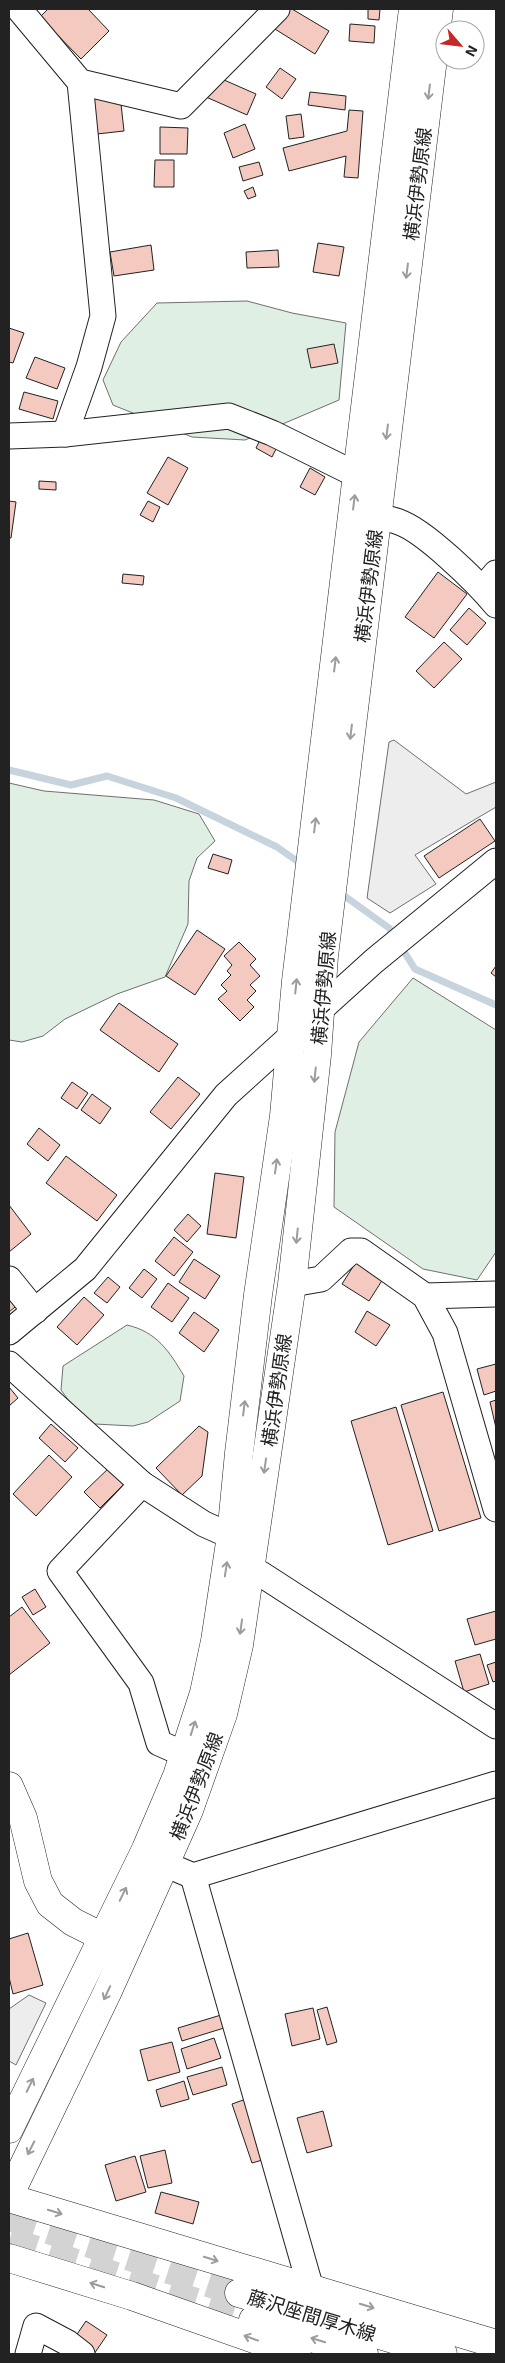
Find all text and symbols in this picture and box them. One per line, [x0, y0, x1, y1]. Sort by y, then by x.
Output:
north arrow [435, 20, 485, 70]
text: N [462, 43, 482, 60]
one-way arrow [424, 84, 434, 100]
street label: 横浜伊勢原線 [399, 126, 435, 242]
one-way arrow [402, 262, 412, 278]
one-way arrow [382, 423, 392, 439]
one-way arrow [349, 495, 359, 511]
street label: 横浜伊勢原線 [350, 528, 386, 644]
one-way arrow [330, 656, 340, 672]
one-way arrow [346, 724, 356, 740]
one-way arrow [310, 817, 320, 833]
street label: 横浜伊勢原線 [307, 930, 339, 1046]
one-way arrow [291, 979, 300, 995]
one-way arrow [310, 1066, 320, 1082]
one-way arrow [272, 1158, 282, 1174]
one-way arrow [292, 1228, 302, 1244]
street label: 横浜伊勢原線 [257, 1332, 295, 1448]
one-way arrow [239, 1400, 249, 1416]
one-way arrow [260, 1458, 270, 1474]
one-way arrow [221, 1562, 231, 1578]
one-way arrow [236, 1619, 246, 1635]
one-way arrow [188, 1720, 198, 1736]
street label: 横浜伊勢原線 [165, 1729, 227, 1843]
one-way arrow [119, 1887, 129, 1902]
one-way arrow [102, 1985, 112, 2000]
one-way arrow [25, 2078, 35, 2093]
one-way arrow [26, 2140, 35, 2155]
one-way arrow [47, 2208, 63, 2218]
one-way arrow [203, 2255, 219, 2265]
one-way arrow [90, 2280, 106, 2290]
street label: 藤沢座間厚木線 [245, 2285, 379, 2345]
one-way arrow [358, 2301, 374, 2311]
one-way arrow [244, 2333, 259, 2342]
one-way arrow [310, 2334, 326, 2344]

